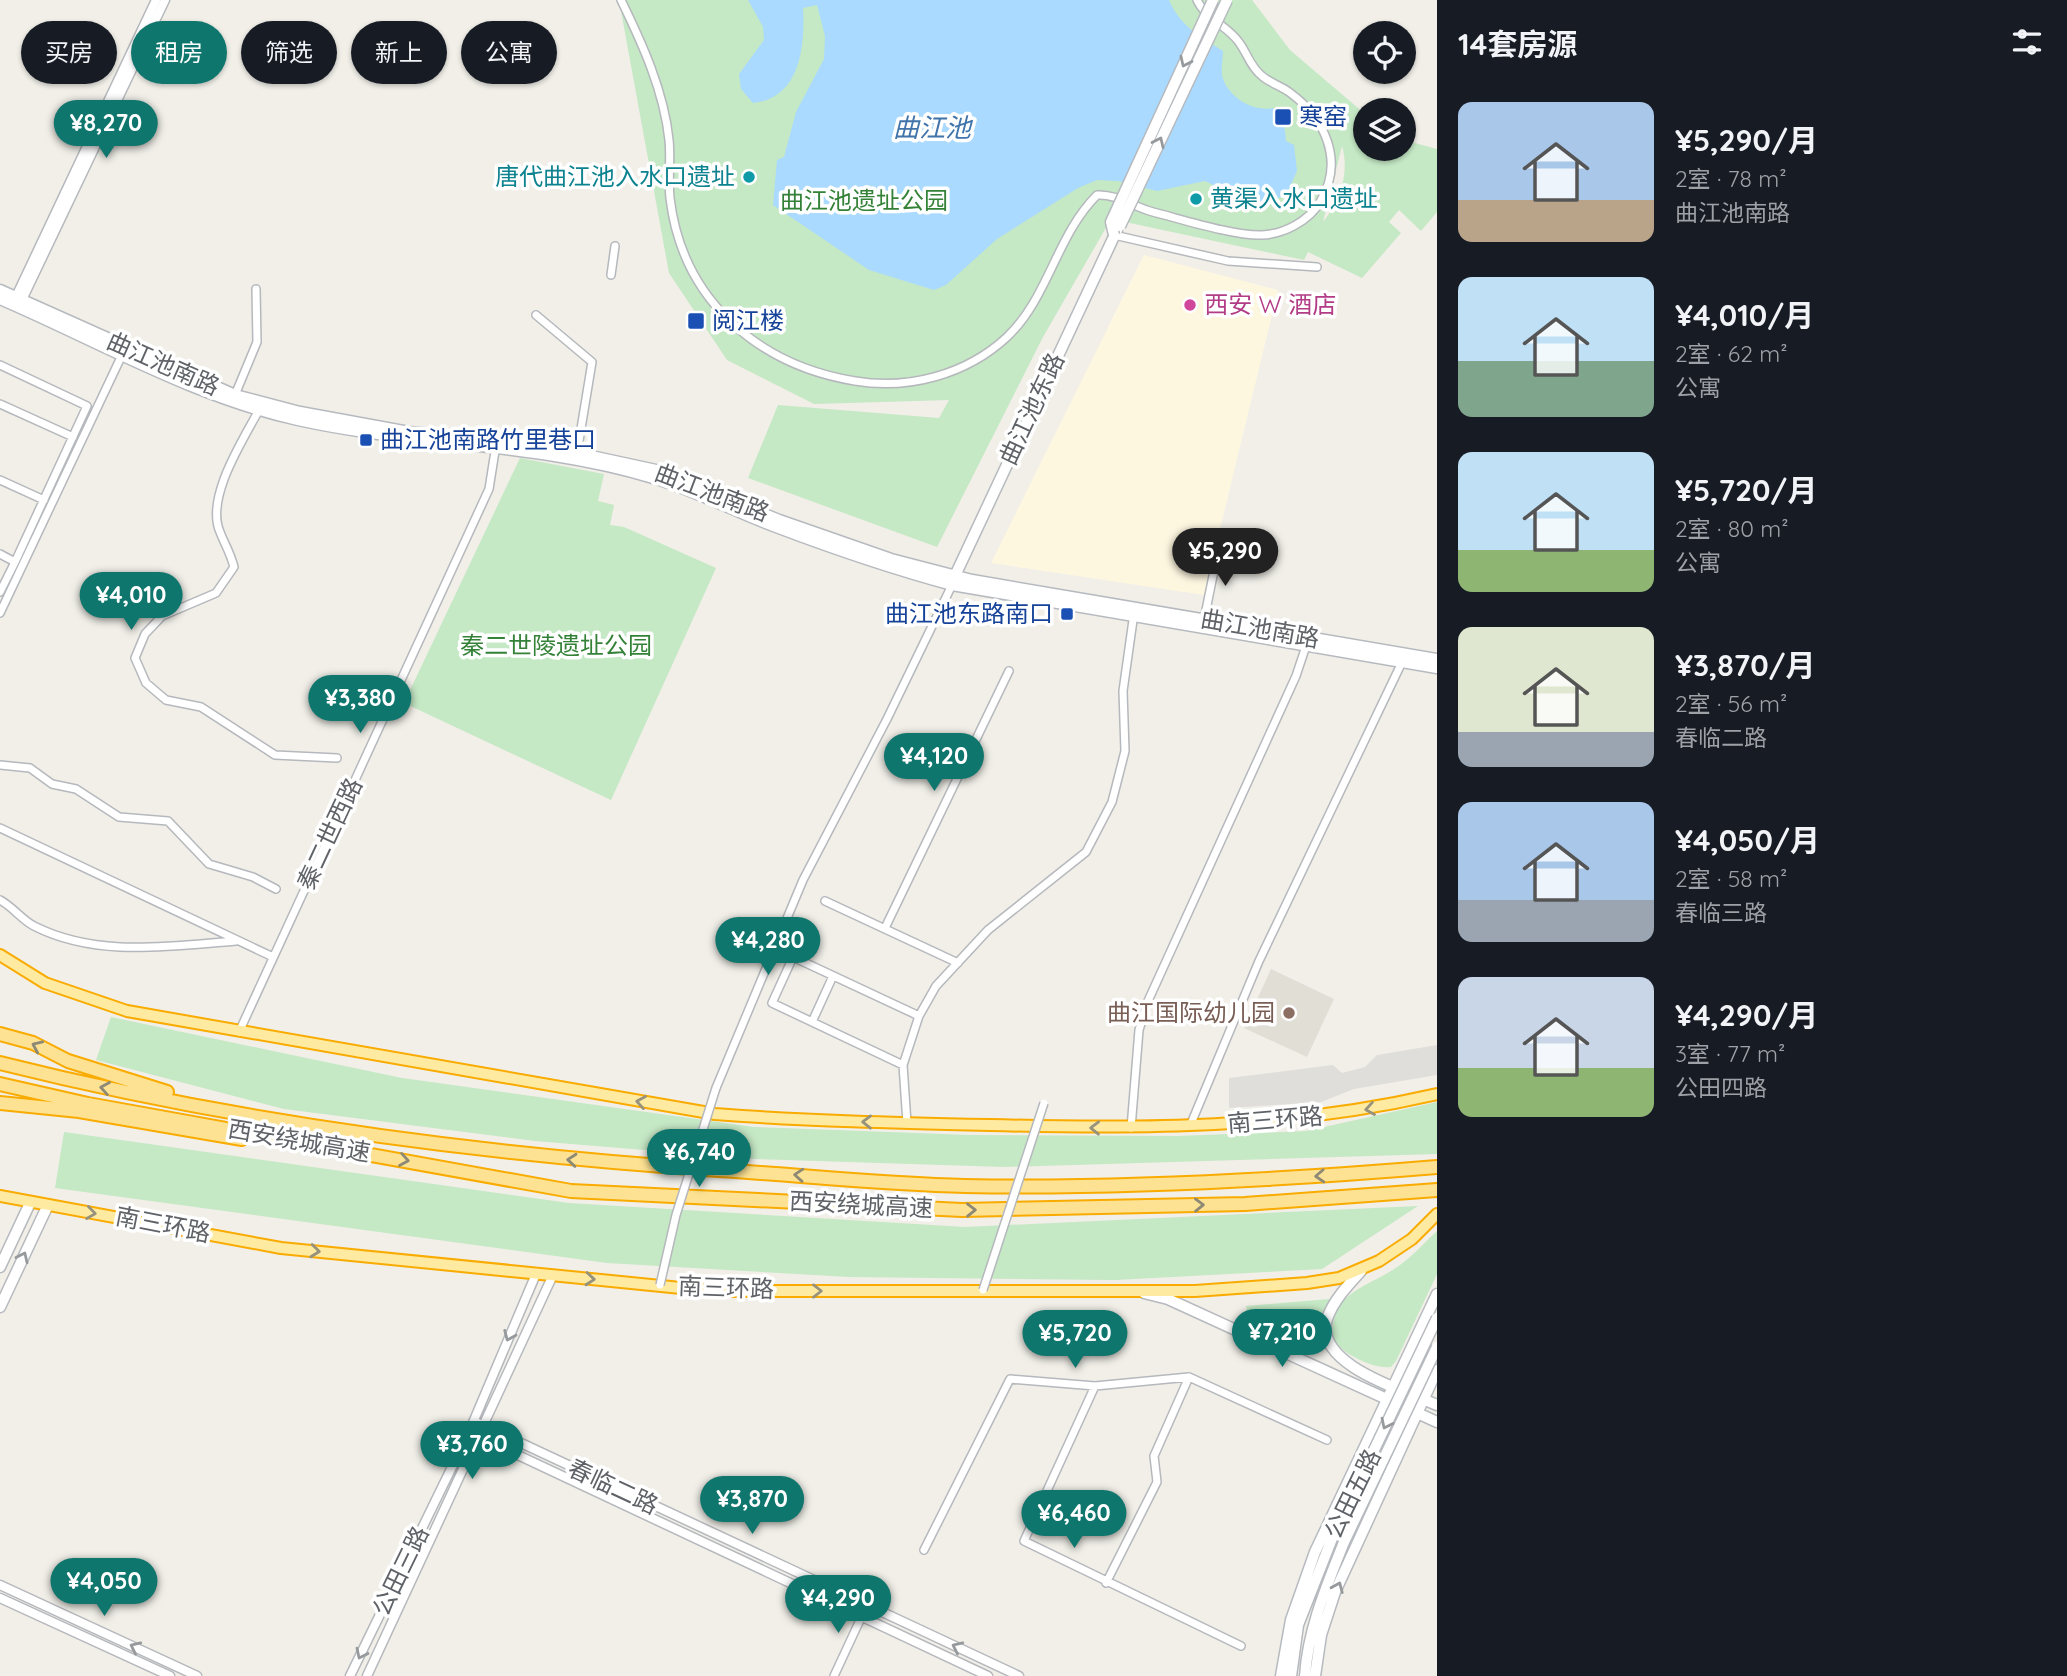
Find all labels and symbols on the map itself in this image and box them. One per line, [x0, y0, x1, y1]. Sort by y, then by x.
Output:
one-way arrow [1179, 55, 1193, 67]
pin: ¥8,270 [49, 100, 163, 160]
place label: 寒窑 [1299, 101, 1347, 131]
marker: 寒窑 [1273, 107, 1293, 127]
water label: 曲江池 [893, 111, 974, 144]
one-way arrow [1151, 137, 1165, 150]
place label: 唐代曲江池入水口遗址 [495, 161, 735, 191]
marker: 唐代曲江池入水口遗址 [741, 169, 757, 185]
place label: 黄渠入水口遗址 [1210, 183, 1378, 213]
park label: 曲江池遗址公园 [780, 185, 948, 215]
marker: 黄渠入水口遗址 [1188, 191, 1204, 207]
place label: 西安 W 酒店 [1204, 289, 1336, 319]
marker: 西安 W 酒店 [1182, 297, 1198, 313]
place label: 阅江楼 [712, 305, 784, 335]
marker: 阅江楼 [686, 311, 706, 331]
street label: 曲江池南路 [102, 325, 224, 401]
street label: 曲江池东路 [992, 348, 1070, 469]
place label: 曲江池南路竹里巷口 [380, 424, 596, 454]
marker: 曲江池南路竹里巷口 [358, 432, 374, 448]
street label: 曲江池南路 [651, 457, 774, 528]
pin: ¥5,290 [1168, 528, 1282, 588]
pin: ¥4,010 [74, 572, 188, 632]
place label: 曲江池东路南口 [885, 598, 1053, 628]
street label: 曲江池南路 [1198, 603, 1322, 653]
marker: 曲江池东路南口 [1059, 606, 1075, 622]
park label: 秦二世陵遗址公园 [460, 630, 652, 660]
pin: ¥3,380 [303, 676, 417, 735]
pin: ¥4,120 [877, 734, 991, 793]
street label: 秦二世西路 [290, 773, 368, 894]
pin: ¥4,280 [711, 918, 825, 977]
place label: 曲江国际幼儿园 [1107, 997, 1275, 1027]
marker: 曲江国际幼儿园 [1281, 1005, 1297, 1021]
one-way arrow [32, 1040, 45, 1054]
one-way arrow [99, 1081, 111, 1096]
one-way arrow [635, 1095, 647, 1110]
street label: 南三环路 [1226, 1100, 1324, 1138]
one-way arrow [1364, 1101, 1376, 1116]
street label: 西安绕城高速 [226, 1113, 373, 1167]
one-way arrow [862, 1115, 873, 1130]
one-way arrow [1089, 1120, 1100, 1135]
pin: ¥6,740 [642, 1130, 756, 1189]
one-way arrow [398, 1152, 410, 1167]
one-way arrow [566, 1153, 577, 1168]
one-way arrow [793, 1168, 804, 1183]
one-way arrow [1314, 1168, 1325, 1183]
street label: 西安绕城高速 [788, 1185, 934, 1223]
one-way arrow [1194, 1197, 1204, 1213]
street label: 南三环路 [113, 1200, 213, 1248]
one-way arrow [967, 1202, 977, 1218]
one-way arrow [85, 1205, 97, 1220]
one-way arrow [310, 1243, 321, 1258]
one-way arrow [15, 1252, 29, 1264]
street label: 南三环路 [678, 1270, 775, 1304]
one-way arrow [585, 1271, 596, 1286]
one-way arrow [813, 1283, 823, 1299]
pin: ¥5,720 [1018, 1310, 1132, 1370]
pin: ¥7,210 [1225, 1310, 1339, 1369]
one-way arrow [504, 1330, 518, 1342]
one-way arrow [1381, 1417, 1395, 1429]
pin: ¥3,760 [415, 1422, 529, 1481]
street label: 公田五路 [1318, 1444, 1387, 1543]
street label: 春临二路 [564, 1452, 663, 1520]
pin: ¥3,870 [695, 1476, 809, 1536]
pin: ¥6,460 [1017, 1490, 1131, 1550]
street label: 公田三路 [366, 1521, 435, 1620]
pin: ¥4,050 [47, 1558, 161, 1618]
pin: ¥4,290 [781, 1576, 895, 1635]
one-way arrow [1330, 1581, 1344, 1594]
one-way arrow [952, 1641, 964, 1655]
one-way arrow [130, 1642, 142, 1656]
one-way arrow [356, 1647, 370, 1659]

